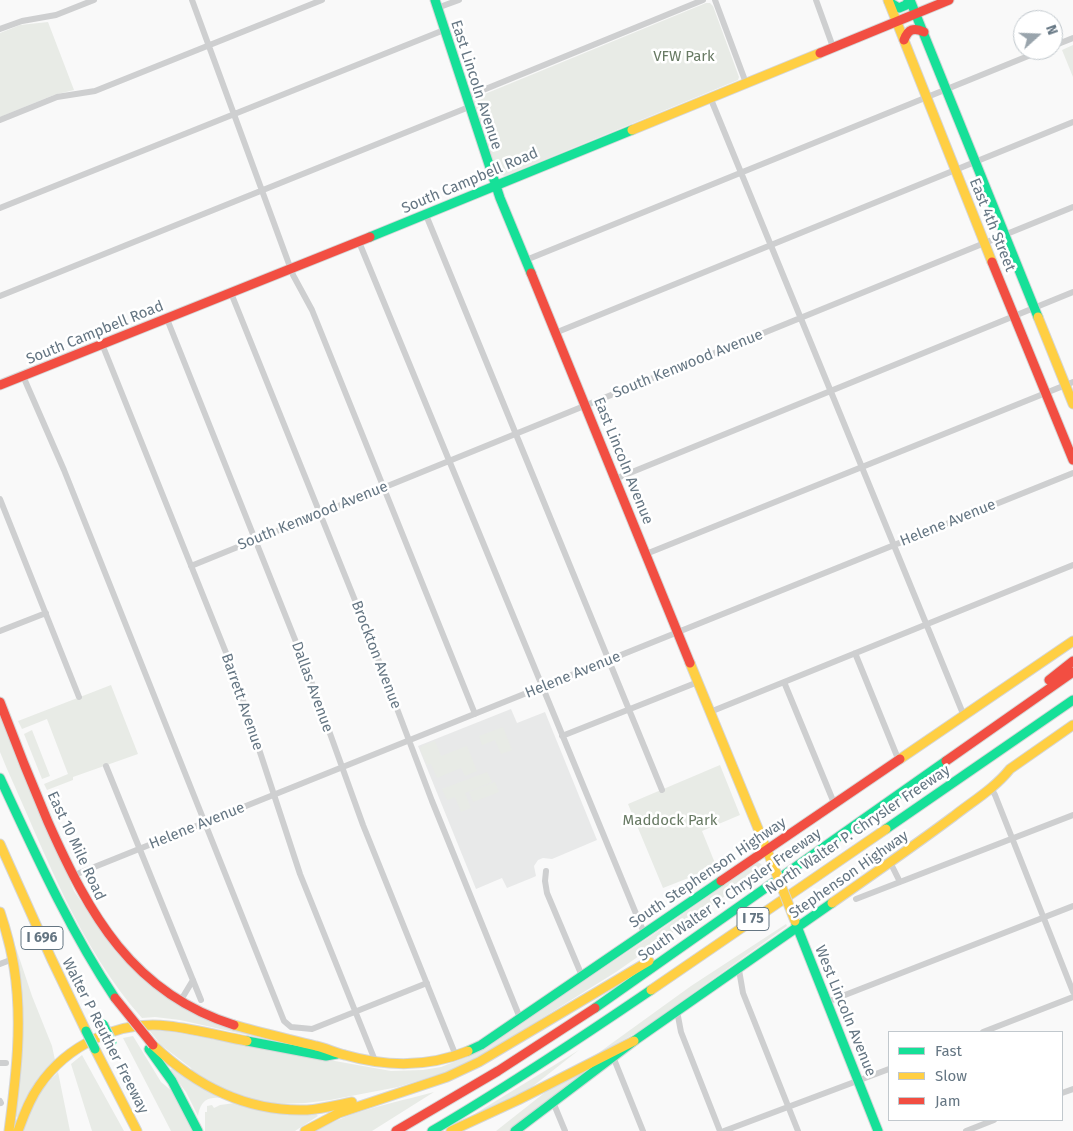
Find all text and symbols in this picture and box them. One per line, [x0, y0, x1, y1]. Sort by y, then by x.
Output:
north arrow [1013, 10, 1063, 60]
street label: East Lincoln Avenue [447, 18, 505, 152]
text: N [1042, 23, 1061, 37]
park label: VFW Park [653, 48, 715, 66]
street label: South Campbell Road [399, 144, 541, 218]
street label: East 4th Street [965, 176, 1019, 274]
street label: South Campbell Road [24, 297, 166, 369]
street label: South Kenwood Avenue [610, 326, 766, 402]
street label: East Lincoln Avenue [589, 395, 657, 527]
street label: South Kenwood Avenue [235, 478, 391, 554]
street label: Helene Avenue [898, 496, 998, 550]
street label: Brockton Avenue [347, 598, 405, 712]
street label: Dallas Avenue [287, 639, 337, 735]
street label: Helene Avenue [523, 648, 623, 702]
street label: Barrett Avenue [217, 651, 267, 753]
street label: North Walter P. Chrysler Freeway [762, 761, 954, 899]
street label: East 10 Mile Road [43, 789, 109, 903]
street label: Helene Avenue [147, 799, 247, 853]
park label: Maddock Park [623, 812, 717, 830]
street label: South Stephenson Highway [626, 814, 790, 932]
street label: South Walter P. Chrysler Freeway [635, 825, 825, 965]
street label: Stephenson Highway [786, 827, 912, 923]
road number: I 75 [737, 908, 769, 931]
road number: I 696 [21, 926, 63, 950]
street label: West Lincoln Avenue [810, 943, 880, 1079]
street label: Walter P Reuther Freeway [58, 955, 152, 1117]
legend [888, 1031, 1063, 1121]
text: Fast [935, 1042, 962, 1060]
text: Slow [935, 1067, 967, 1085]
text: Jam [935, 1092, 961, 1110]

